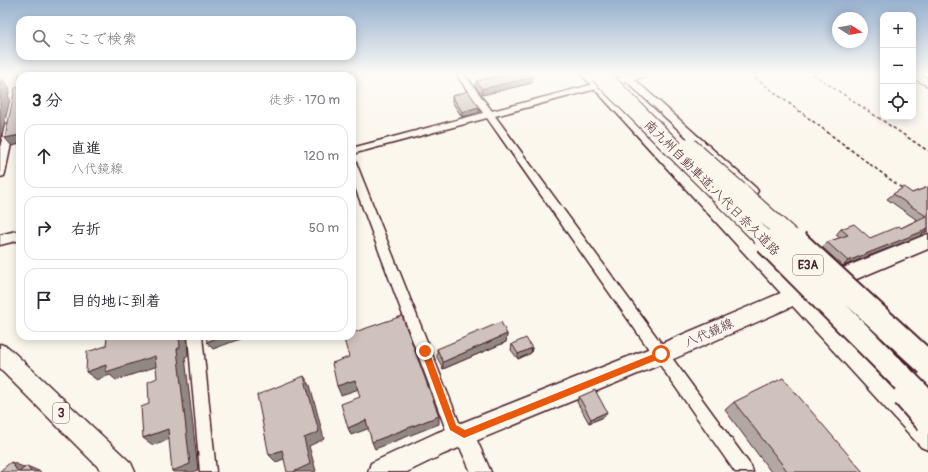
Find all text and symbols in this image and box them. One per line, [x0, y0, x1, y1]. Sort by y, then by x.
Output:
north arrow [832, 12, 868, 48]
map controls [880, 12, 916, 120]
button: + [880, 12, 916, 48]
search box [16, 16, 356, 60]
icon: search [30, 27, 52, 49]
text: ここで検索 [62, 30, 137, 49]
button: − [880, 48, 916, 84]
button: locate [880, 84, 916, 120]
text: 3 分 [32, 90, 62, 111]
text: 徒歩 · 170 m [269, 92, 340, 108]
street label: 南九州自動車道;八代日奈久道路 [641, 117, 783, 259]
text: 直進 [71, 139, 101, 158]
icon: ahead [33, 145, 55, 167]
text: 120 m [303, 148, 339, 164]
text: 八代鏡線 [71, 161, 123, 177]
icon: right [33, 217, 55, 239]
text: 右折 [71, 220, 101, 239]
text: 50 m [309, 220, 339, 236]
road number: E3A [793, 255, 823, 275]
icon: arrive [33, 289, 55, 311]
text: 目的地に到着 [71, 292, 161, 311]
street label: 八代鏡線 [682, 315, 737, 351]
route end [416, 342, 434, 360]
route start [652, 345, 670, 363]
road number: 3 [53, 403, 69, 423]

